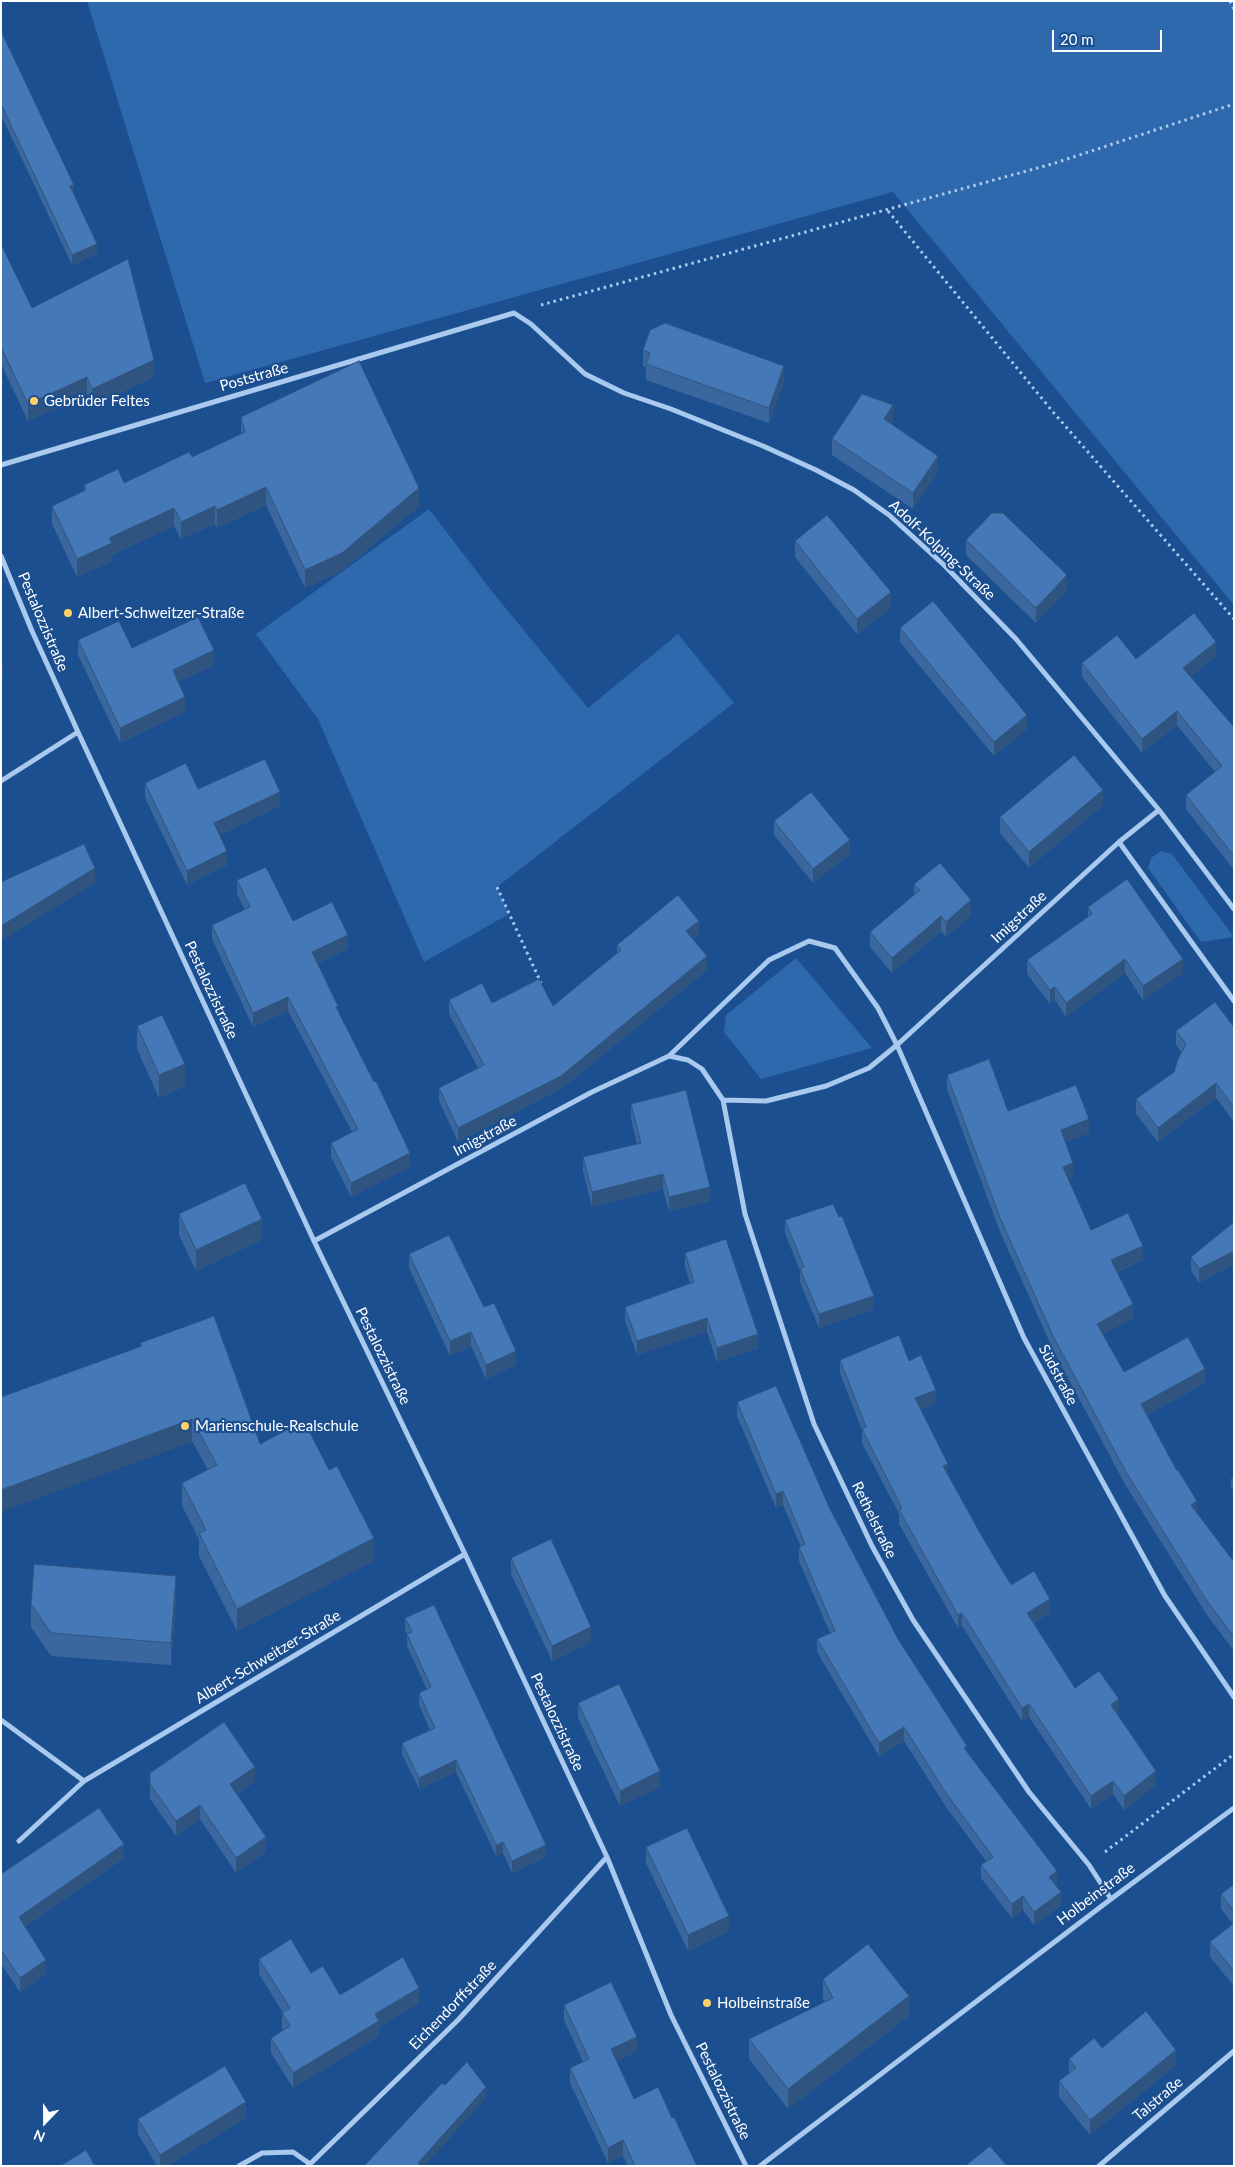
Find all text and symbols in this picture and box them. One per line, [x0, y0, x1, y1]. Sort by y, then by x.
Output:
scale bar [1055, 20, 1165, 52]
text: 20 m [1060, 30, 1094, 48]
street label: Poststraße [218, 359, 290, 395]
place label: Gebrüder Feltes [44, 392, 150, 410]
marker: Gebrüder Feltes [28, 395, 40, 407]
street label: Adolf-Kolping-Straße [885, 496, 999, 604]
street label: Pestalozzistraße [14, 570, 72, 674]
place label: Albert-Schweitzer-Straße [78, 604, 244, 622]
marker: Albert-Schweitzer-Straße [62, 607, 74, 619]
street label: Imigstraße [988, 887, 1050, 947]
street label: Pestalozzistraße [180, 938, 242, 1042]
street label: Imigstraße [450, 1112, 520, 1160]
street label: Pestalozzistraße [352, 1304, 414, 1408]
street label: Südstraße [1035, 1342, 1081, 1408]
place label: Marienschule-Realschule [195, 1417, 359, 1435]
marker: Marienschule-Realschule [179, 1420, 191, 1432]
street label: Rethelstraße [848, 1479, 900, 1561]
street label: Albert-Schweitzer-Straße [192, 1606, 344, 1708]
street label: Pestalozzistraße [526, 1670, 588, 1774]
street label: Holbeinstraße [1054, 1859, 1138, 1929]
street label: Eichendorffstraße [406, 1956, 500, 2054]
place label: Holbeinstraße [717, 1994, 810, 2012]
marker: Holbeinstraße [701, 1997, 713, 2009]
street label: Pestalozzistraße [692, 2039, 754, 2143]
street label: Talstraße [1129, 2073, 1187, 2125]
north arrow [20, 2097, 70, 2147]
text: N [31, 2126, 47, 2146]

